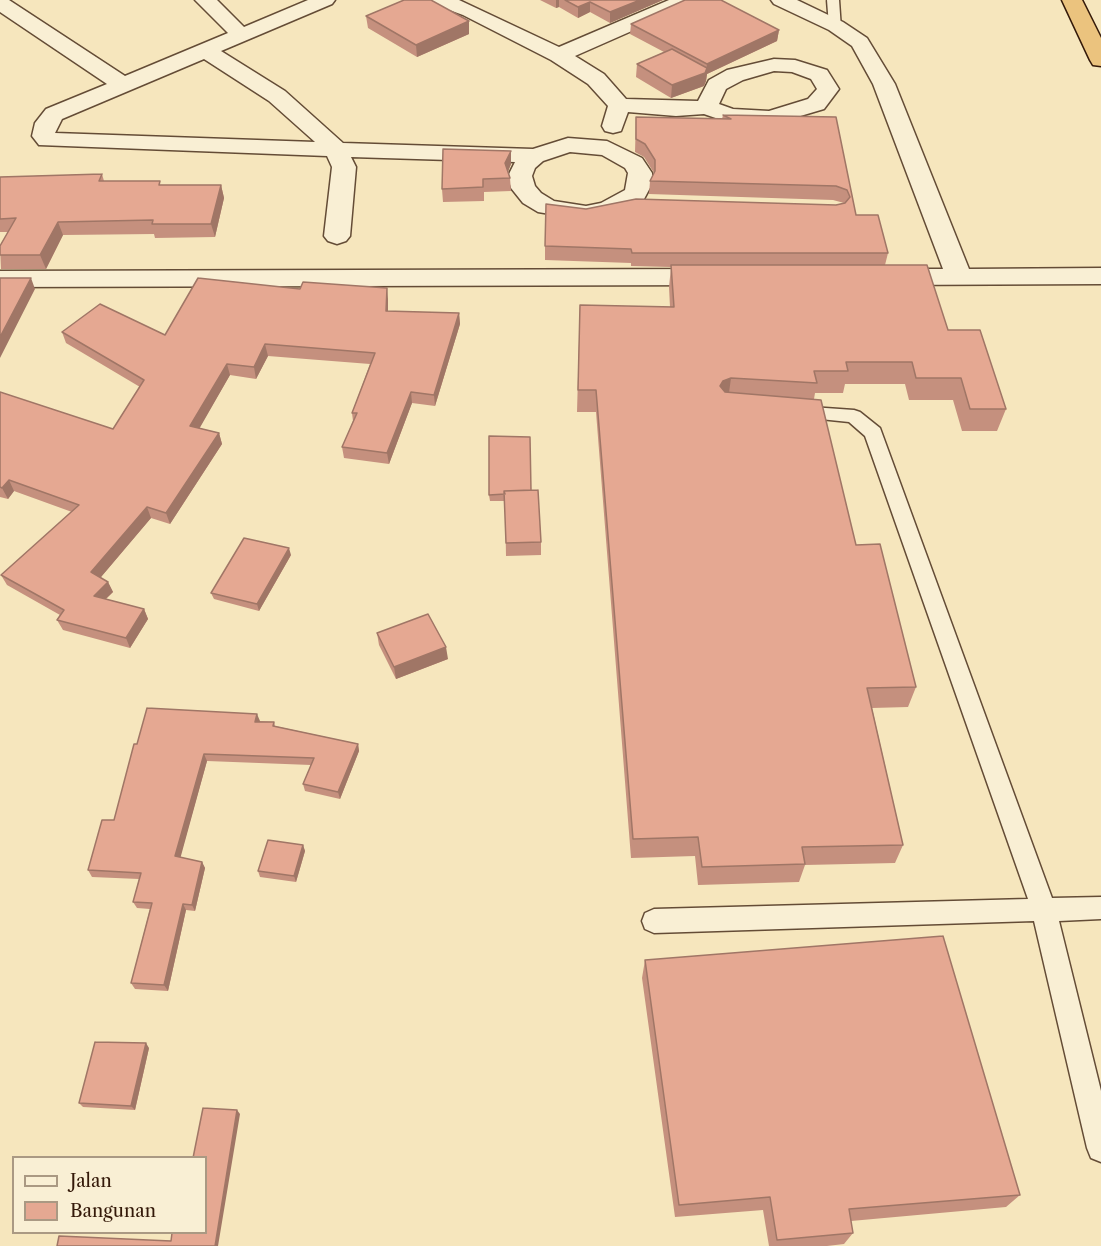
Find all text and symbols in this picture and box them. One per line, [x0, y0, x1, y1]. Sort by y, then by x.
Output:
legend [12, 1156, 207, 1234]
text: Jalan [70, 1170, 112, 1192]
text: Bangunan [70, 1200, 156, 1222]

